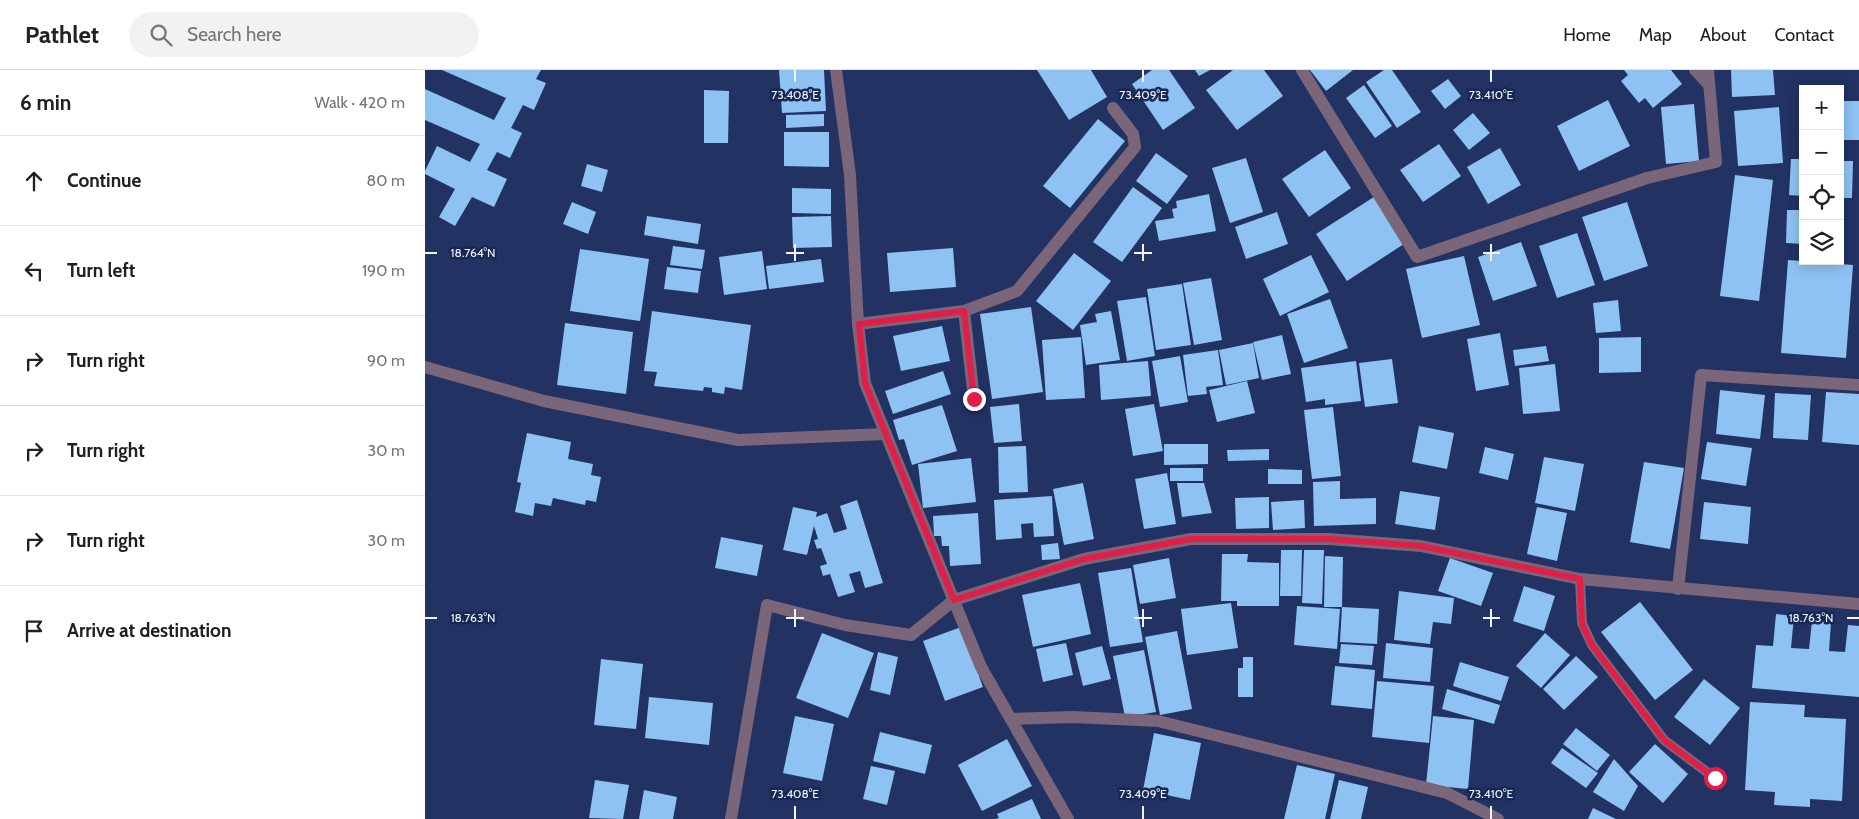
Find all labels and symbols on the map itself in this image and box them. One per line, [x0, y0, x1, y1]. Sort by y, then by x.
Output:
text: 73.408°E [771, 87, 819, 102]
text: 73.409°E [1119, 87, 1167, 102]
text: 73.410°E [1469, 87, 1514, 102]
text: 18.764°N [451, 245, 496, 260]
route end [963, 388, 986, 411]
text: 18.763°N [451, 610, 495, 625]
text: 18.763°N [1789, 610, 1833, 625]
route start [1704, 767, 1727, 790]
text: 73.408°E [771, 786, 819, 801]
text: 73.409°E [1119, 786, 1167, 801]
text: 73.410°E [1469, 786, 1514, 801]

